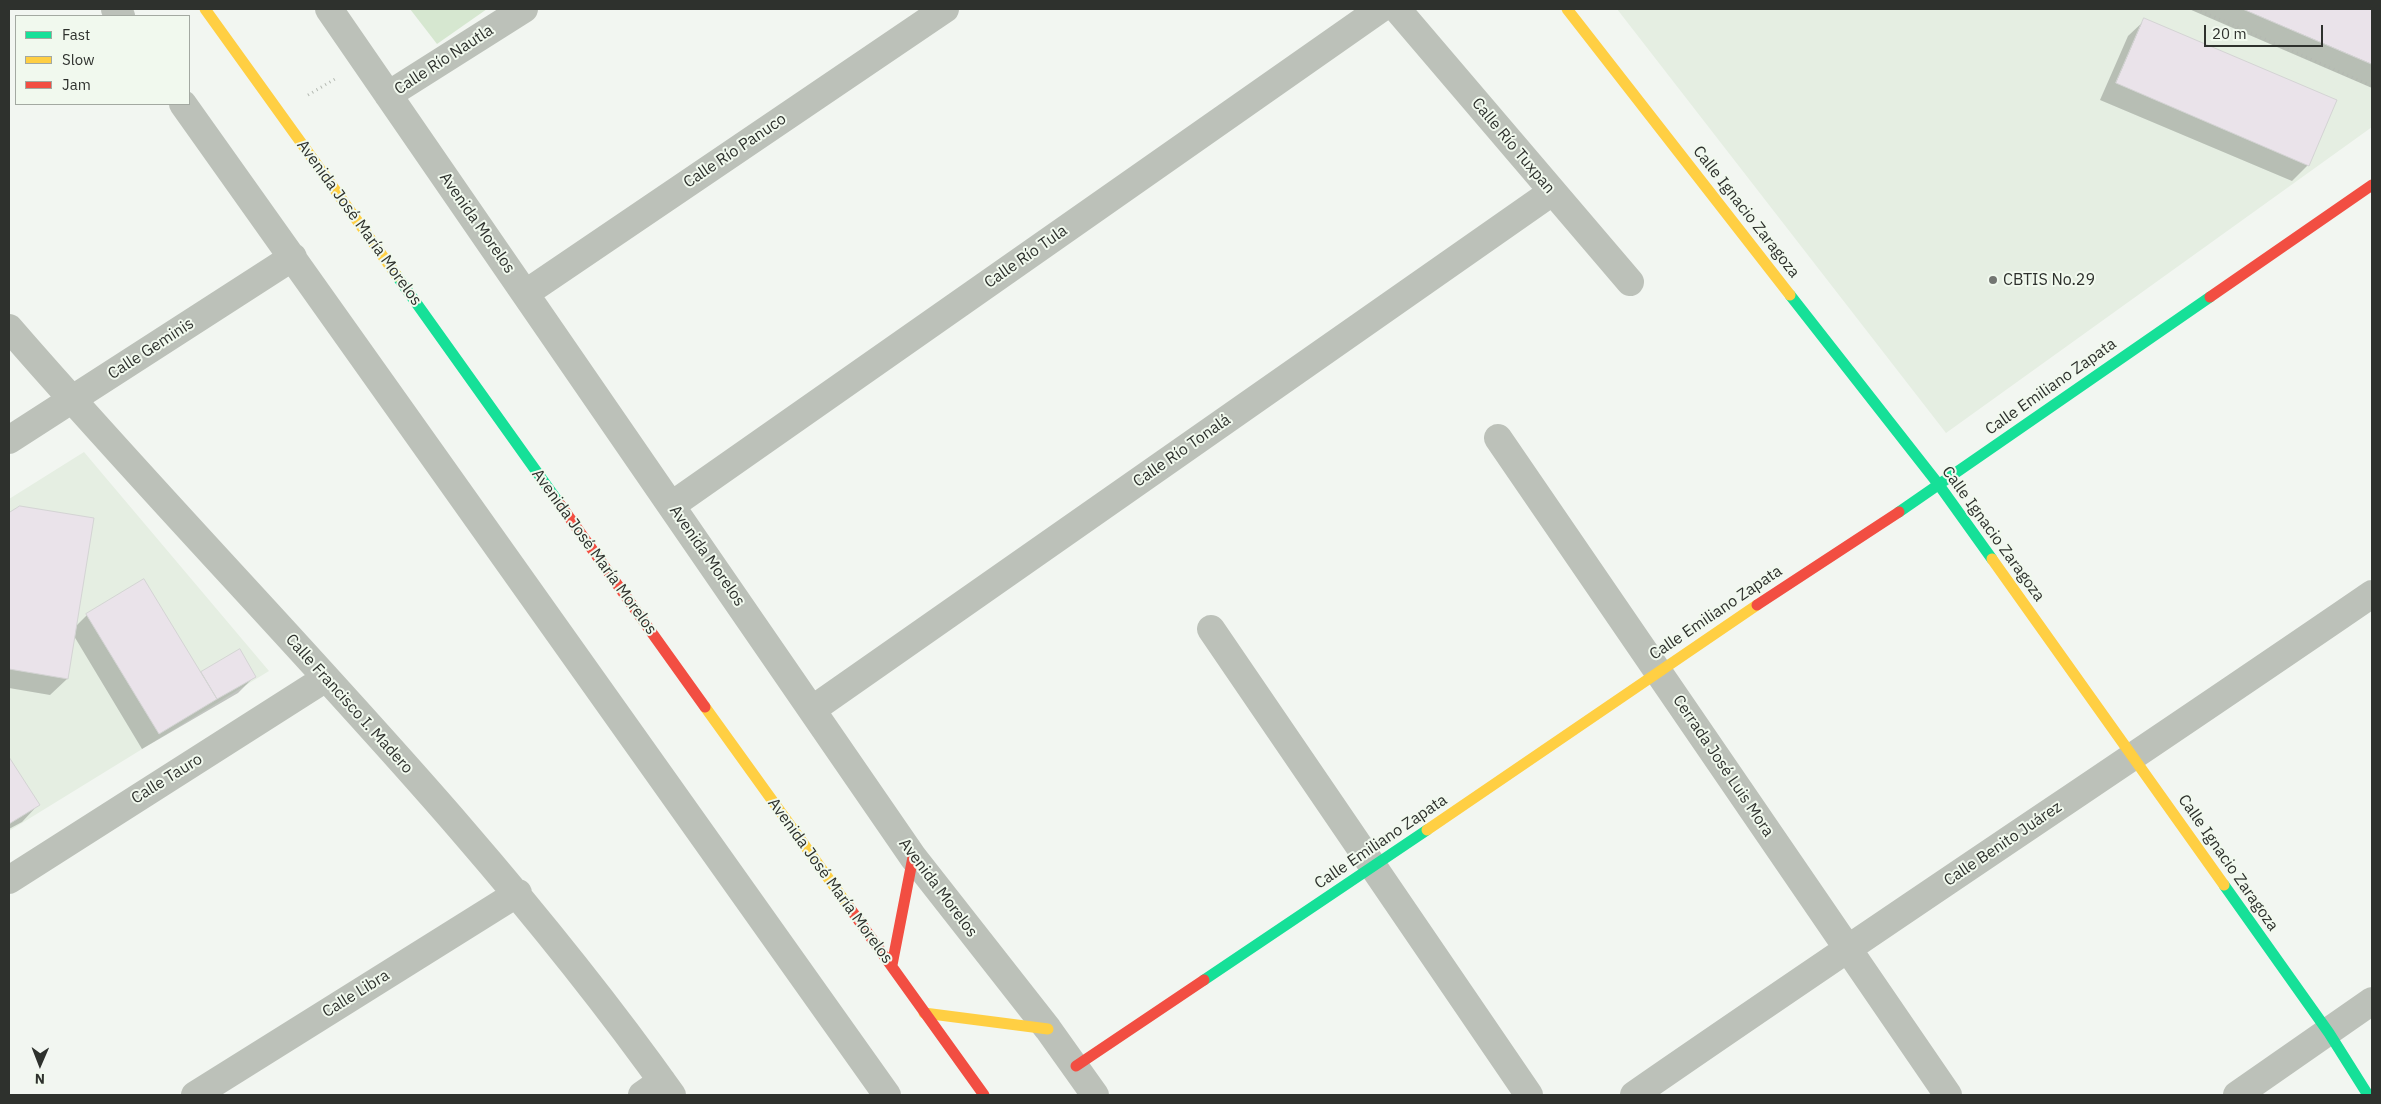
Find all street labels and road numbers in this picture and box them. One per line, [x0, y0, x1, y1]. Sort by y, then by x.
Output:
street label: Calle Río Nautla [391, 21, 497, 99]
street label: Calle Río Tuxpan [1467, 94, 1559, 198]
street label: Calle Río Panuco [680, 110, 790, 192]
street label: Avenida José María Morelos [292, 136, 426, 310]
street label: Calle Ignacio Zaragoza [1688, 142, 1804, 282]
street label: Avenida Morelos [435, 169, 519, 277]
street label: Calle Río Tula [981, 221, 1071, 293]
street label: Calle Geminis [105, 314, 197, 384]
street label: Calle Emiliano Zapata [1982, 335, 2120, 439]
street label: Calle Río Tonalá [1130, 410, 1234, 492]
street label: Calle Ignacio Zaragoza [1938, 463, 2048, 605]
street label: Avenida José María Morelos [527, 465, 661, 639]
street label: Avenida Morelos [665, 502, 749, 610]
street label: Calle Emiliano Zapata [1646, 562, 1786, 664]
street label: Calle Francisco I. Madero [281, 630, 417, 778]
street label: Cerrada José Luis Mora [1668, 691, 1778, 841]
street label: Calle Tauro [128, 750, 206, 808]
street label: Calle Emiliano Zapata [1311, 791, 1451, 893]
street label: Calle Ignacio Zaragoza [2174, 791, 2282, 935]
street label: Avenida José María Morelos [763, 794, 897, 968]
street label: Calle Benito Juárez [1940, 797, 2066, 891]
street label: Avenida Morelos [895, 835, 981, 941]
street label: Calle Libra [319, 966, 393, 1022]

